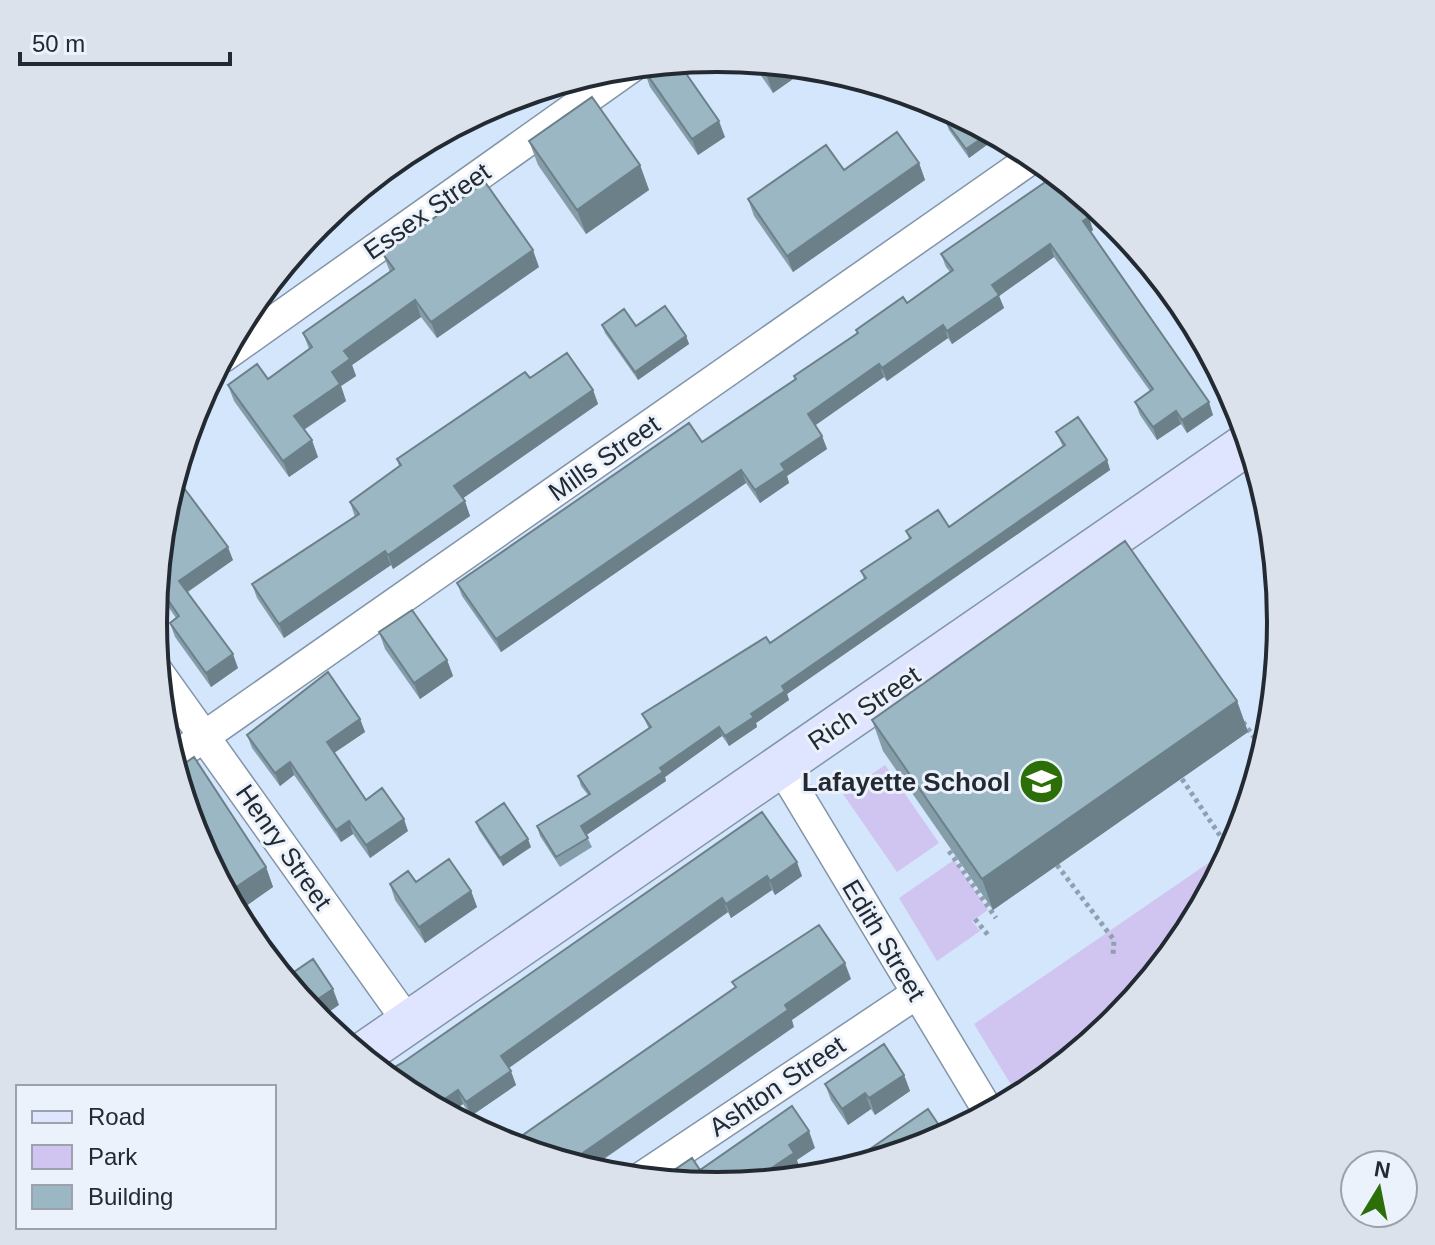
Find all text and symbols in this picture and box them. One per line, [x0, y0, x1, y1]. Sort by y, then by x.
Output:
scale bar [20, 16, 230, 66]
text: 50 m [32, 30, 85, 57]
street label: Essex Street [358, 156, 497, 266]
street label: Mills Street [543, 408, 666, 507]
street label: Rich Street [802, 659, 926, 756]
school or university icon: Lafayette School [1017, 758, 1065, 806]
place label: Lafayette School [802, 767, 1010, 797]
street label: Henry Street [230, 779, 339, 916]
street label: Edith Street [836, 874, 932, 1007]
street label: Ashton Street [703, 1029, 851, 1142]
legend [16, 1085, 276, 1229]
text: Road [88, 1103, 145, 1130]
text: Park [88, 1143, 138, 1170]
north arrow [1339, 1149, 1419, 1229]
text: N [1372, 1156, 1392, 1183]
text: Building [88, 1183, 173, 1210]

